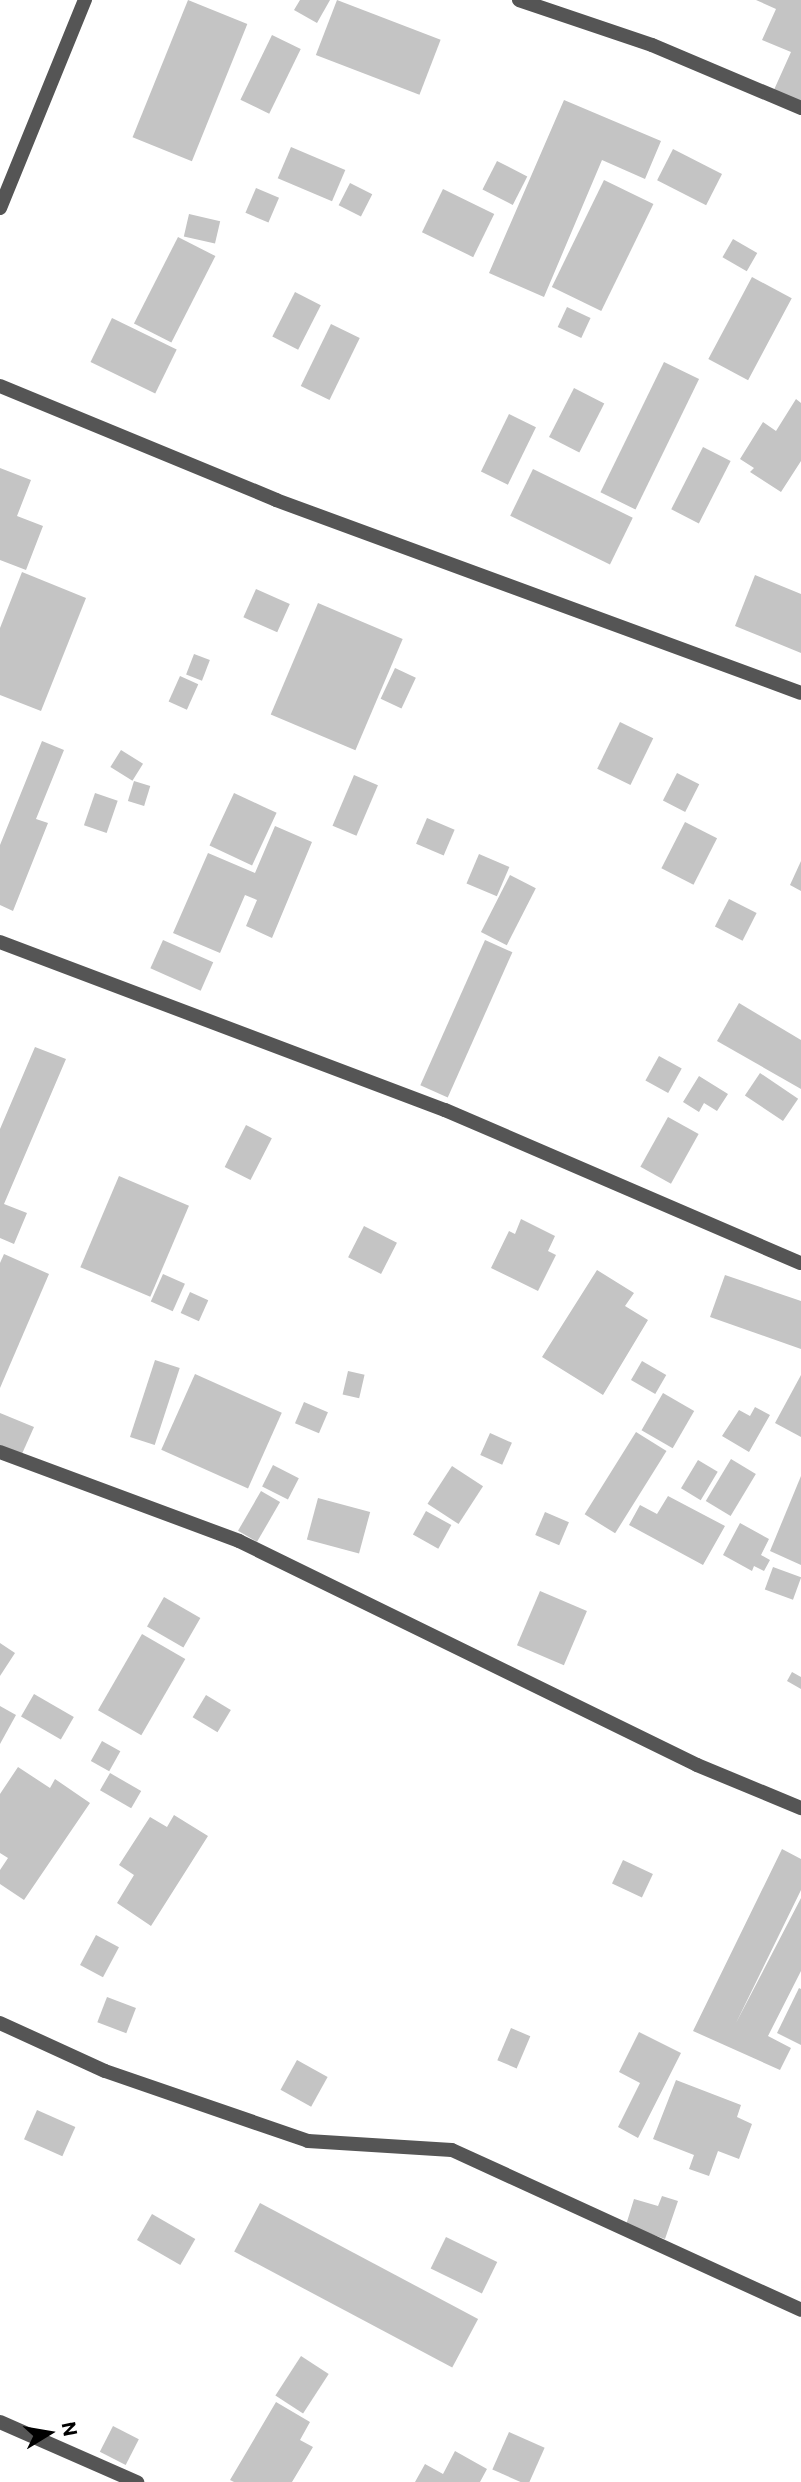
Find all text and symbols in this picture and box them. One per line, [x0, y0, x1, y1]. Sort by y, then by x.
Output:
north arrow [14, 2398, 84, 2468]
text: N [57, 2420, 83, 2438]

